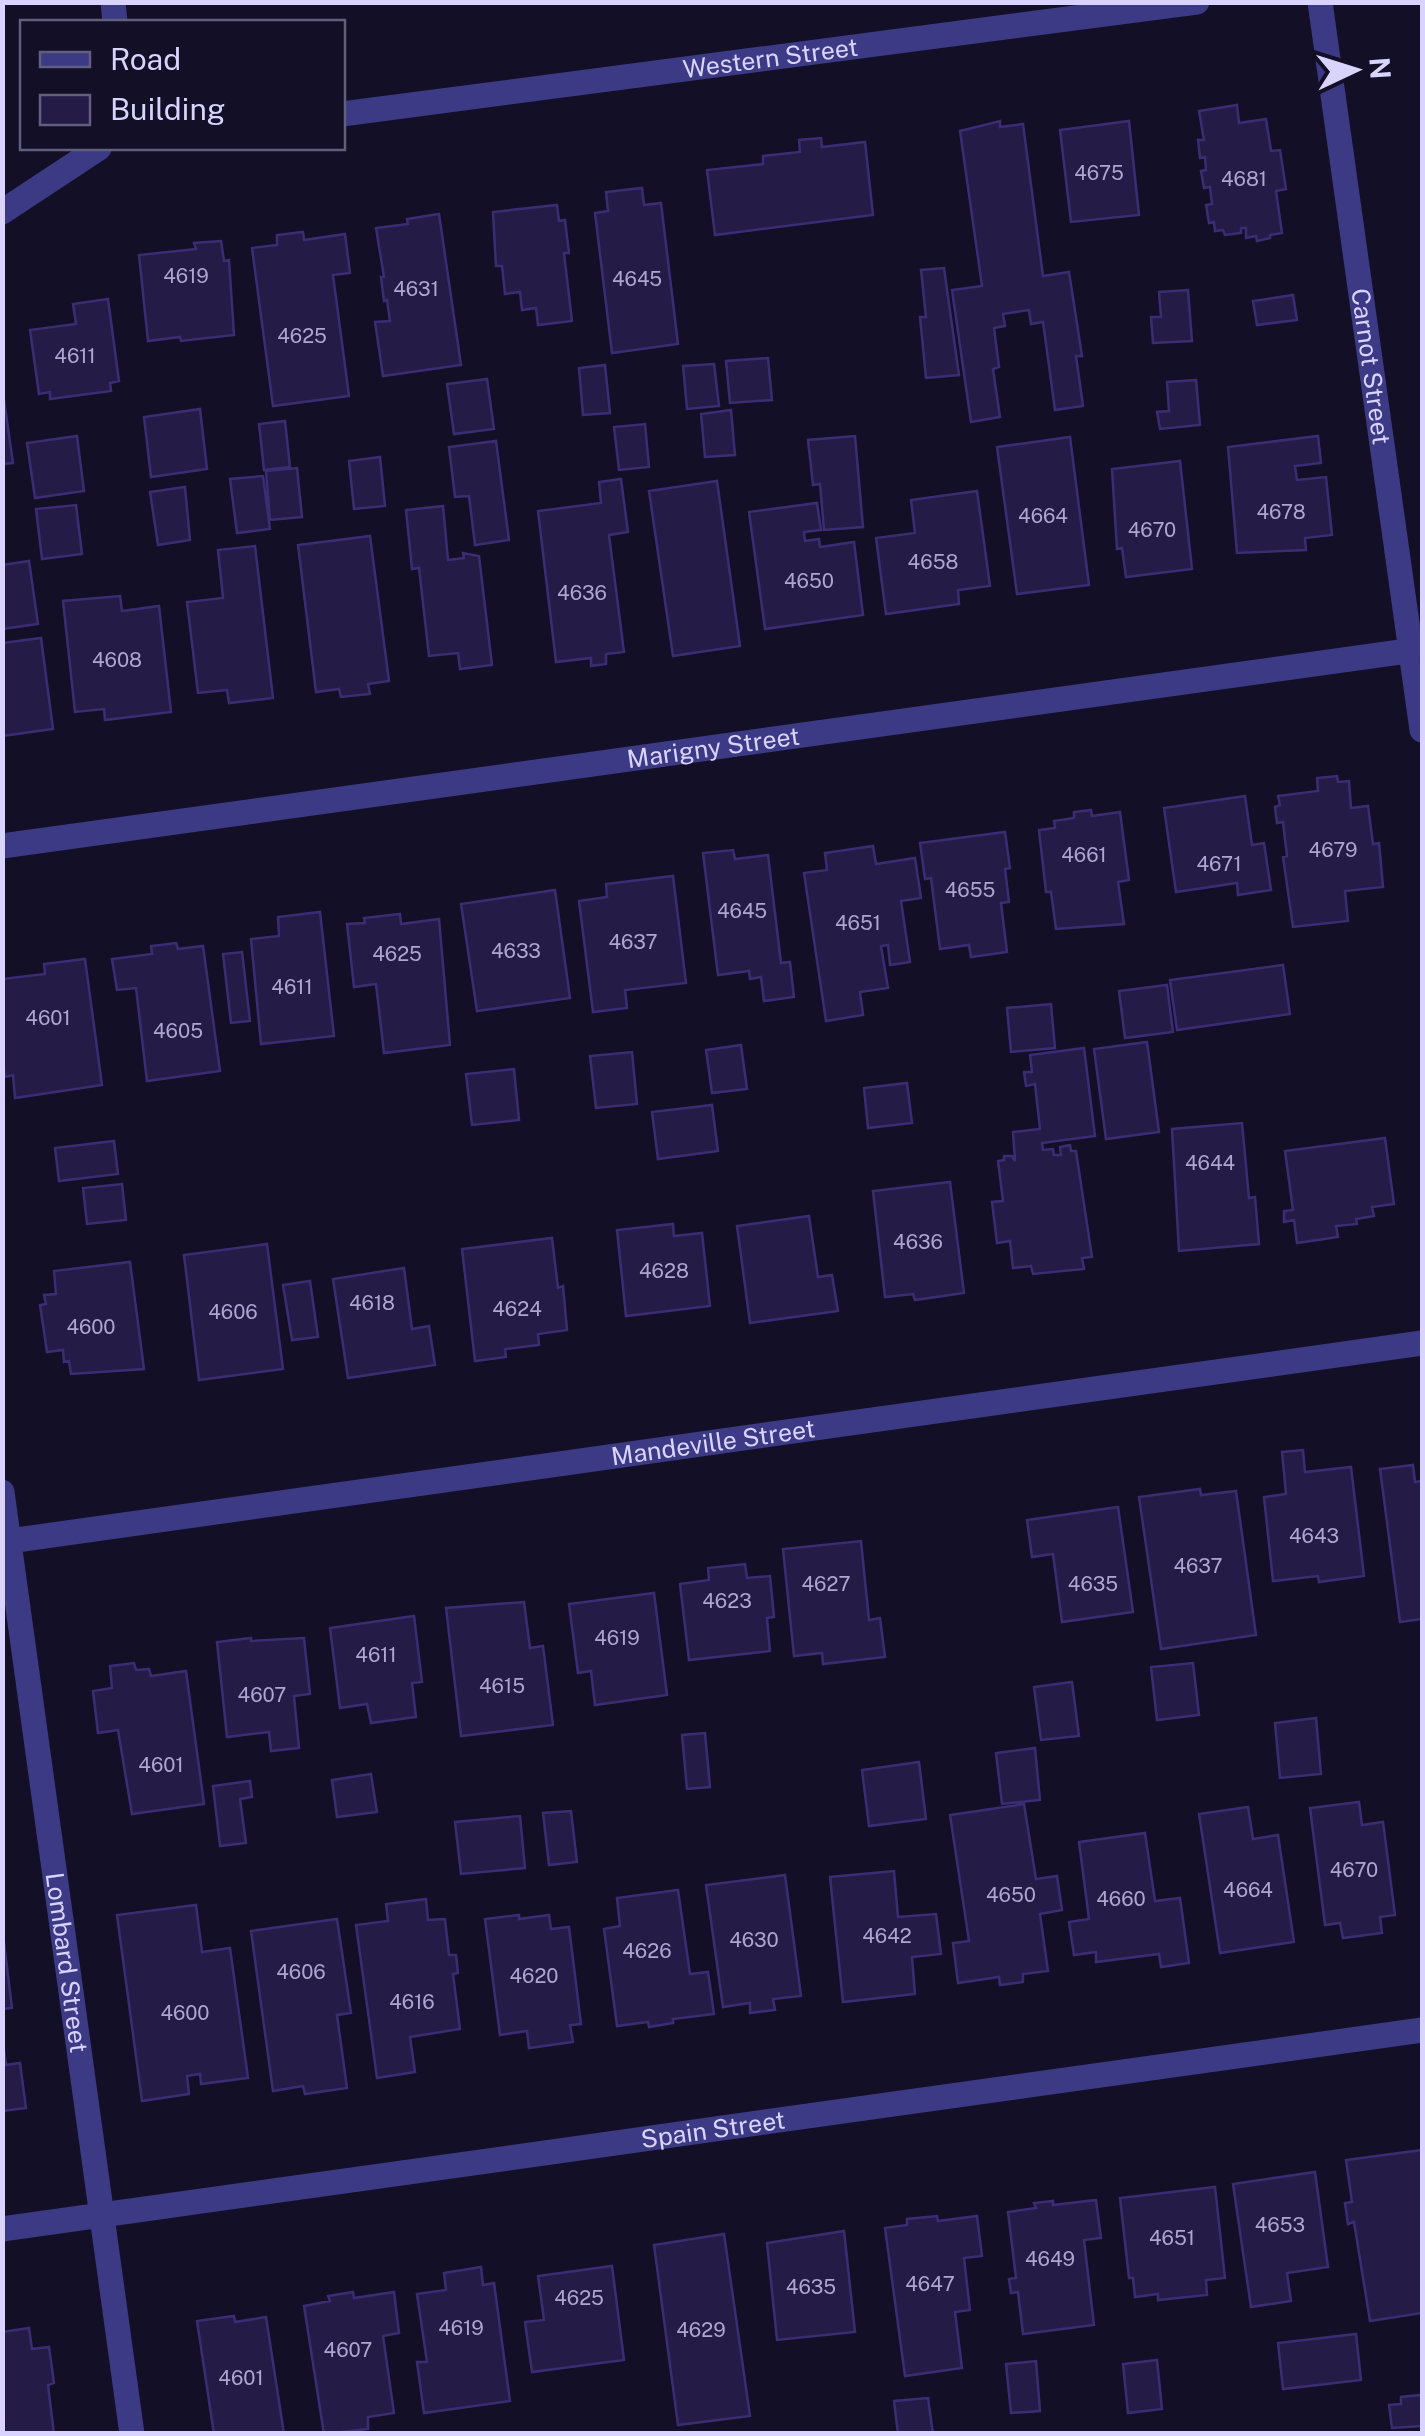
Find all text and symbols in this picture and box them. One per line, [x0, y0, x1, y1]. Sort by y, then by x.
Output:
legend [20, 20, 345, 150]
north arrow [1305, 20, 1405, 120]
street label: Western Street [681, 32, 860, 84]
text: Road [110, 41, 181, 77]
text: N [1363, 56, 1398, 80]
text: Building [110, 91, 225, 127]
house number: 4675 [1074, 161, 1124, 185]
house number: 4681 [1221, 167, 1267, 191]
house number: 4619 [163, 264, 209, 288]
house number: 4645 [612, 267, 662, 291]
house number: 4631 [393, 277, 439, 301]
street label: Carnot Street [1345, 286, 1397, 447]
house number: 4625 [277, 324, 327, 348]
house number: 4611 [54, 344, 96, 368]
house number: 4678 [1256, 500, 1306, 524]
house number: 4664 [1018, 504, 1068, 528]
house number: 4670 [1128, 518, 1176, 542]
house number: 4658 [908, 550, 958, 574]
house number: 4650 [784, 569, 834, 593]
house number: 4636 [557, 581, 607, 605]
house number: 4608 [92, 648, 142, 672]
street label: Marigny Street [625, 721, 801, 774]
house number: 4679 [1309, 838, 1357, 862]
house number: 4661 [1061, 843, 1107, 867]
house number: 4671 [1196, 852, 1242, 876]
house number: 4655 [945, 878, 995, 902]
house number: 4645 [717, 899, 767, 923]
house number: 4651 [835, 911, 881, 935]
house number: 4637 [608, 930, 658, 954]
house number: 4633 [491, 939, 541, 963]
house number: 4625 [372, 942, 422, 966]
house number: 4611 [271, 975, 313, 999]
house number: 4601 [25, 1006, 71, 1030]
house number: 4605 [153, 1019, 203, 1043]
house number: 4644 [1185, 1151, 1235, 1175]
house number: 4636 [893, 1230, 943, 1254]
house number: 4628 [639, 1259, 689, 1283]
house number: 4618 [349, 1291, 395, 1315]
house number: 4624 [492, 1297, 542, 1321]
house number: 4606 [208, 1300, 258, 1324]
house number: 4600 [66, 1315, 116, 1339]
street label: Mandeville Street [609, 1413, 817, 1471]
house number: 4643 [1289, 1524, 1339, 1548]
house number: 4637 [1173, 1554, 1223, 1578]
house number: 4627 [802, 1572, 850, 1596]
house number: 4635 [1068, 1572, 1118, 1596]
house number: 4623 [702, 1589, 752, 1613]
house number: 4619 [594, 1626, 640, 1650]
house number: 4611 [355, 1643, 397, 1667]
house number: 4615 [479, 1674, 525, 1698]
house number: 4607 [238, 1683, 286, 1707]
house number: 4601 [138, 1753, 184, 1777]
house number: 4670 [1330, 1858, 1378, 1882]
street label: Lombard Street [40, 1870, 94, 2055]
house number: 4664 [1223, 1878, 1273, 1902]
house number: 4650 [986, 1883, 1036, 1907]
house number: 4660 [1096, 1887, 1146, 1911]
house number: 4642 [862, 1924, 912, 1948]
house number: 4630 [729, 1928, 779, 1952]
house number: 4626 [622, 1939, 672, 1963]
house number: 4606 [276, 1960, 326, 1984]
house number: 4620 [509, 1964, 559, 1988]
house number: 4616 [389, 1990, 435, 2014]
house number: 4600 [160, 2001, 210, 2025]
street label: Spain Street [639, 2104, 787, 2154]
house number: 4653 [1255, 2213, 1305, 2237]
house number: 4651 [1149, 2226, 1195, 2250]
house number: 4649 [1025, 2247, 1075, 2271]
house number: 4647 [905, 2272, 955, 2296]
house number: 4635 [786, 2275, 836, 2299]
house number: 4625 [554, 2286, 604, 2310]
house number: 4619 [438, 2316, 484, 2340]
house number: 4629 [676, 2318, 726, 2342]
house number: 4607 [324, 2338, 372, 2362]
house number: 4601 [218, 2366, 264, 2390]

